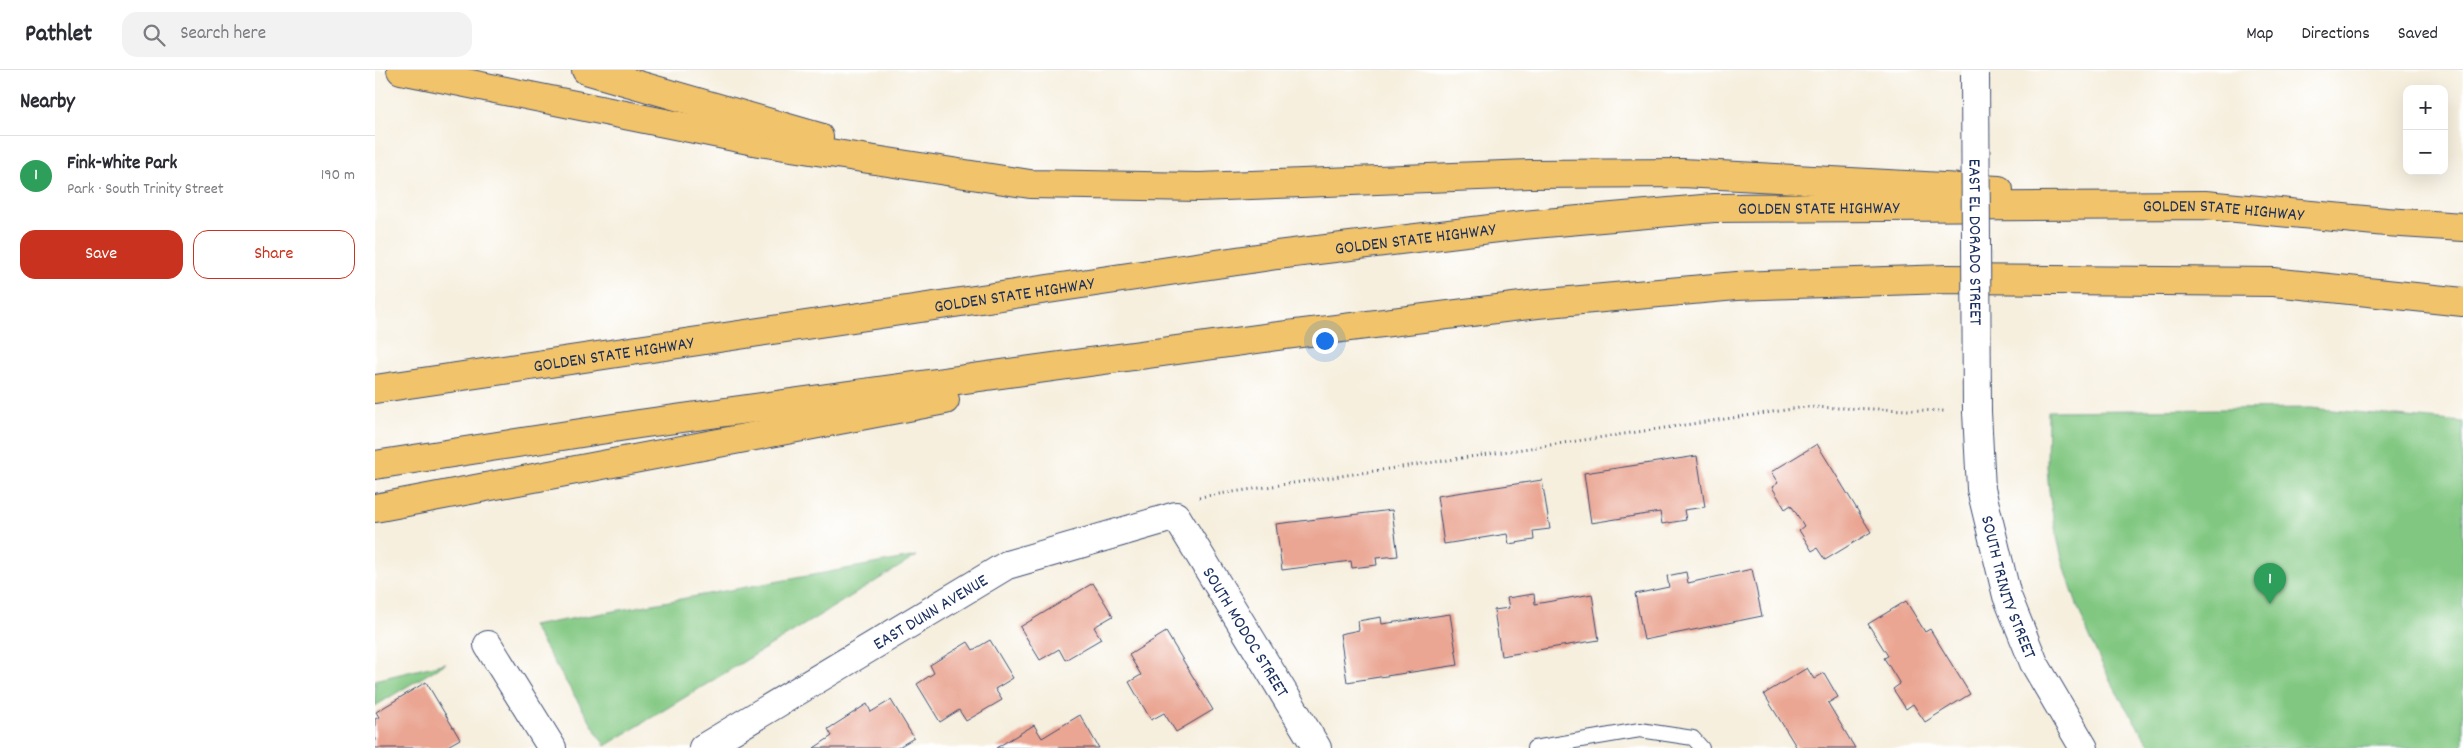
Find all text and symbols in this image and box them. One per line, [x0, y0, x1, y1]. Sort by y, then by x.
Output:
search box [122, 12, 472, 57]
text: Pathlet [25, 18, 92, 52]
icon: search [140, 21, 168, 49]
text: Search here [180, 21, 266, 48]
text: Map [2246, 22, 2273, 47]
text: Directions [2301, 22, 2370, 47]
text: Saved [2398, 22, 2438, 47]
map controls [2403, 85, 2448, 175]
button: + [2403, 85, 2448, 130]
text: Nearby [20, 88, 75, 118]
button: − [2403, 130, 2448, 175]
text: Fink-White Park [67, 151, 177, 178]
street label: EAST EL DORADO STREET [1961, 159, 1986, 325]
text: 1 [34, 164, 38, 187]
text: 190 m [321, 164, 355, 187]
text: Park · South Trinity Street [67, 178, 224, 201]
street label: GOLDEN STATE HIGHWAY [2143, 195, 2306, 229]
street label: GOLDEN STATE HIGHWAY [1738, 197, 1901, 223]
street label: GOLDEN STATE HIGHWAY [1334, 218, 1499, 263]
button: Save [20, 230, 183, 279]
button: Share [193, 230, 355, 279]
street label: GOLDEN STATE HIGHWAY [933, 272, 1098, 321]
your location [1312, 328, 1338, 354]
street label: GOLDEN STATE HIGHWAY [532, 332, 697, 380]
street label: SOUTH TRINITY STREET [1973, 513, 2041, 663]
street label: SOUTH MODOC STREET [1195, 563, 1293, 703]
pin: 1 [2254, 563, 2286, 604]
street label: EAST DUNN AVENUE [869, 569, 993, 658]

